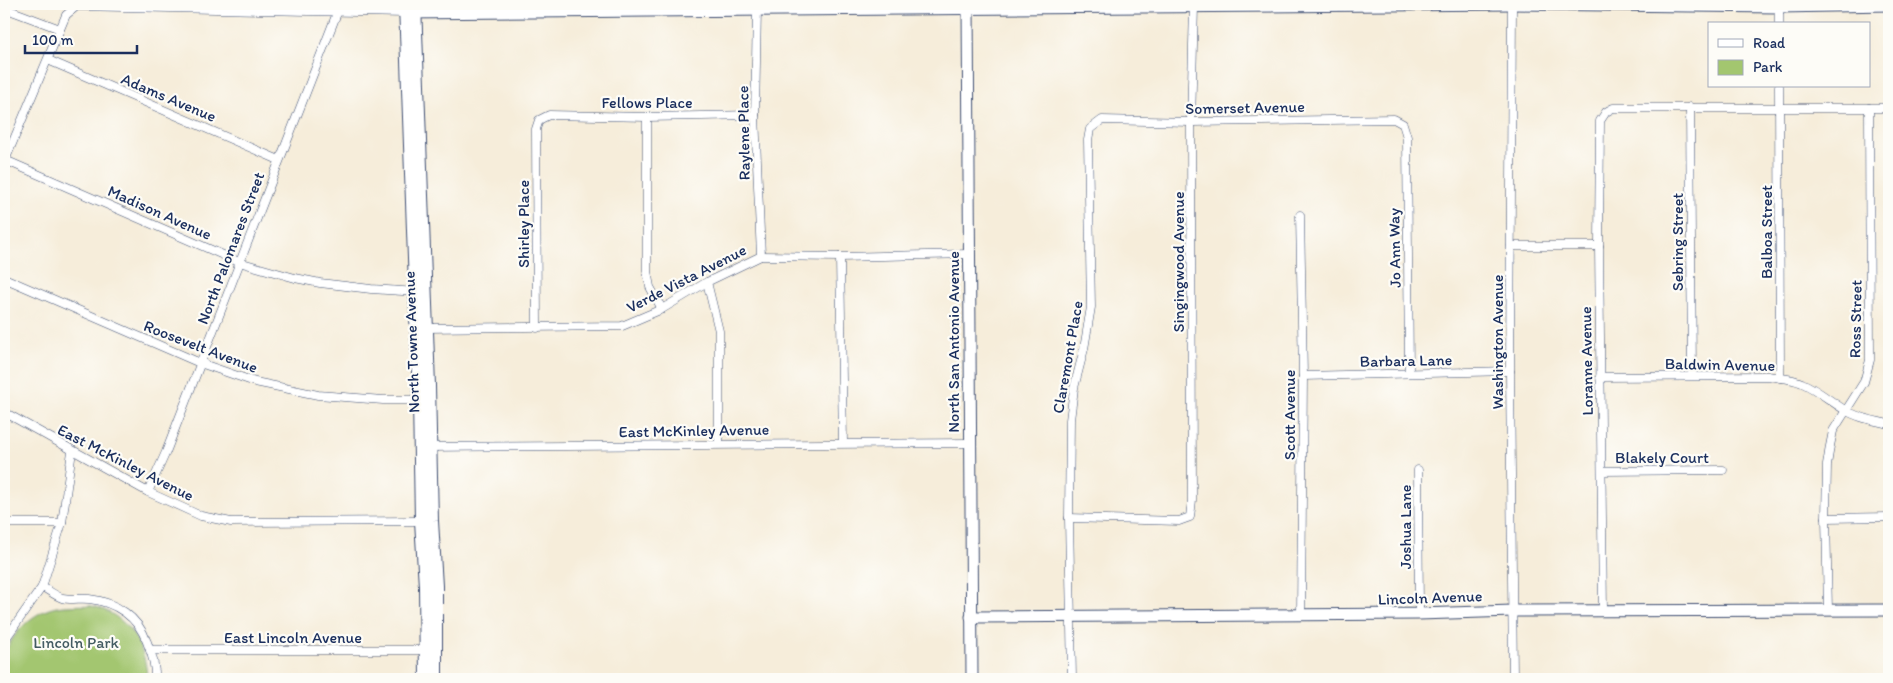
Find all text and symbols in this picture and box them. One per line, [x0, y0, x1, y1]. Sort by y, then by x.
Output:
scale bar [25, 22, 138, 54]
legend [1708, 22, 1870, 88]
text: 100 m [32, 31, 74, 49]
text: Road [1753, 34, 1786, 52]
text: Park [1753, 58, 1783, 76]
street label: Adams Avenue [118, 69, 219, 126]
street label: Raylene Place [733, 85, 754, 181]
street label: Fellows Place [601, 93, 693, 112]
street label: Somerset Avenue [1185, 97, 1305, 118]
street label: North Palomares Street [193, 169, 268, 327]
street label: Shirley Place [514, 180, 533, 268]
street label: Madison Avenue [105, 181, 215, 244]
street label: Balboa Street [1757, 185, 1776, 279]
street label: Singingwood Avenue [1169, 191, 1188, 333]
street label: Sebring Street [1668, 193, 1687, 291]
street label: Jo Ann Way [1384, 208, 1405, 288]
street label: Verde Vista Avenue [623, 240, 749, 317]
street label: North San Antonio Avenue [944, 251, 963, 433]
street label: North Towne Avenue [400, 270, 423, 413]
street label: Washington Avenue [1488, 274, 1507, 409]
street label: Ross Street [1845, 280, 1866, 358]
street label: Claremont Place [1048, 299, 1087, 415]
street label: Loranne Avenue [1576, 306, 1597, 416]
street label: Roosevelt Avenue [141, 316, 261, 377]
street label: Barbara Lane [1360, 350, 1452, 371]
street label: Baldwin Avenue [1665, 354, 1775, 375]
street label: Scott Avenue [1280, 370, 1299, 460]
street label: East McKinley Avenue [54, 420, 197, 505]
street label: East McKinley Avenue [619, 420, 769, 441]
street label: Blakely Court [1615, 448, 1709, 467]
street label: Joshua Lane [1396, 485, 1415, 569]
street label: Lincoln Avenue [1377, 586, 1483, 609]
street label: East Lincoln Avenue [224, 628, 362, 647]
park label: Lincoln Park [33, 633, 119, 652]

